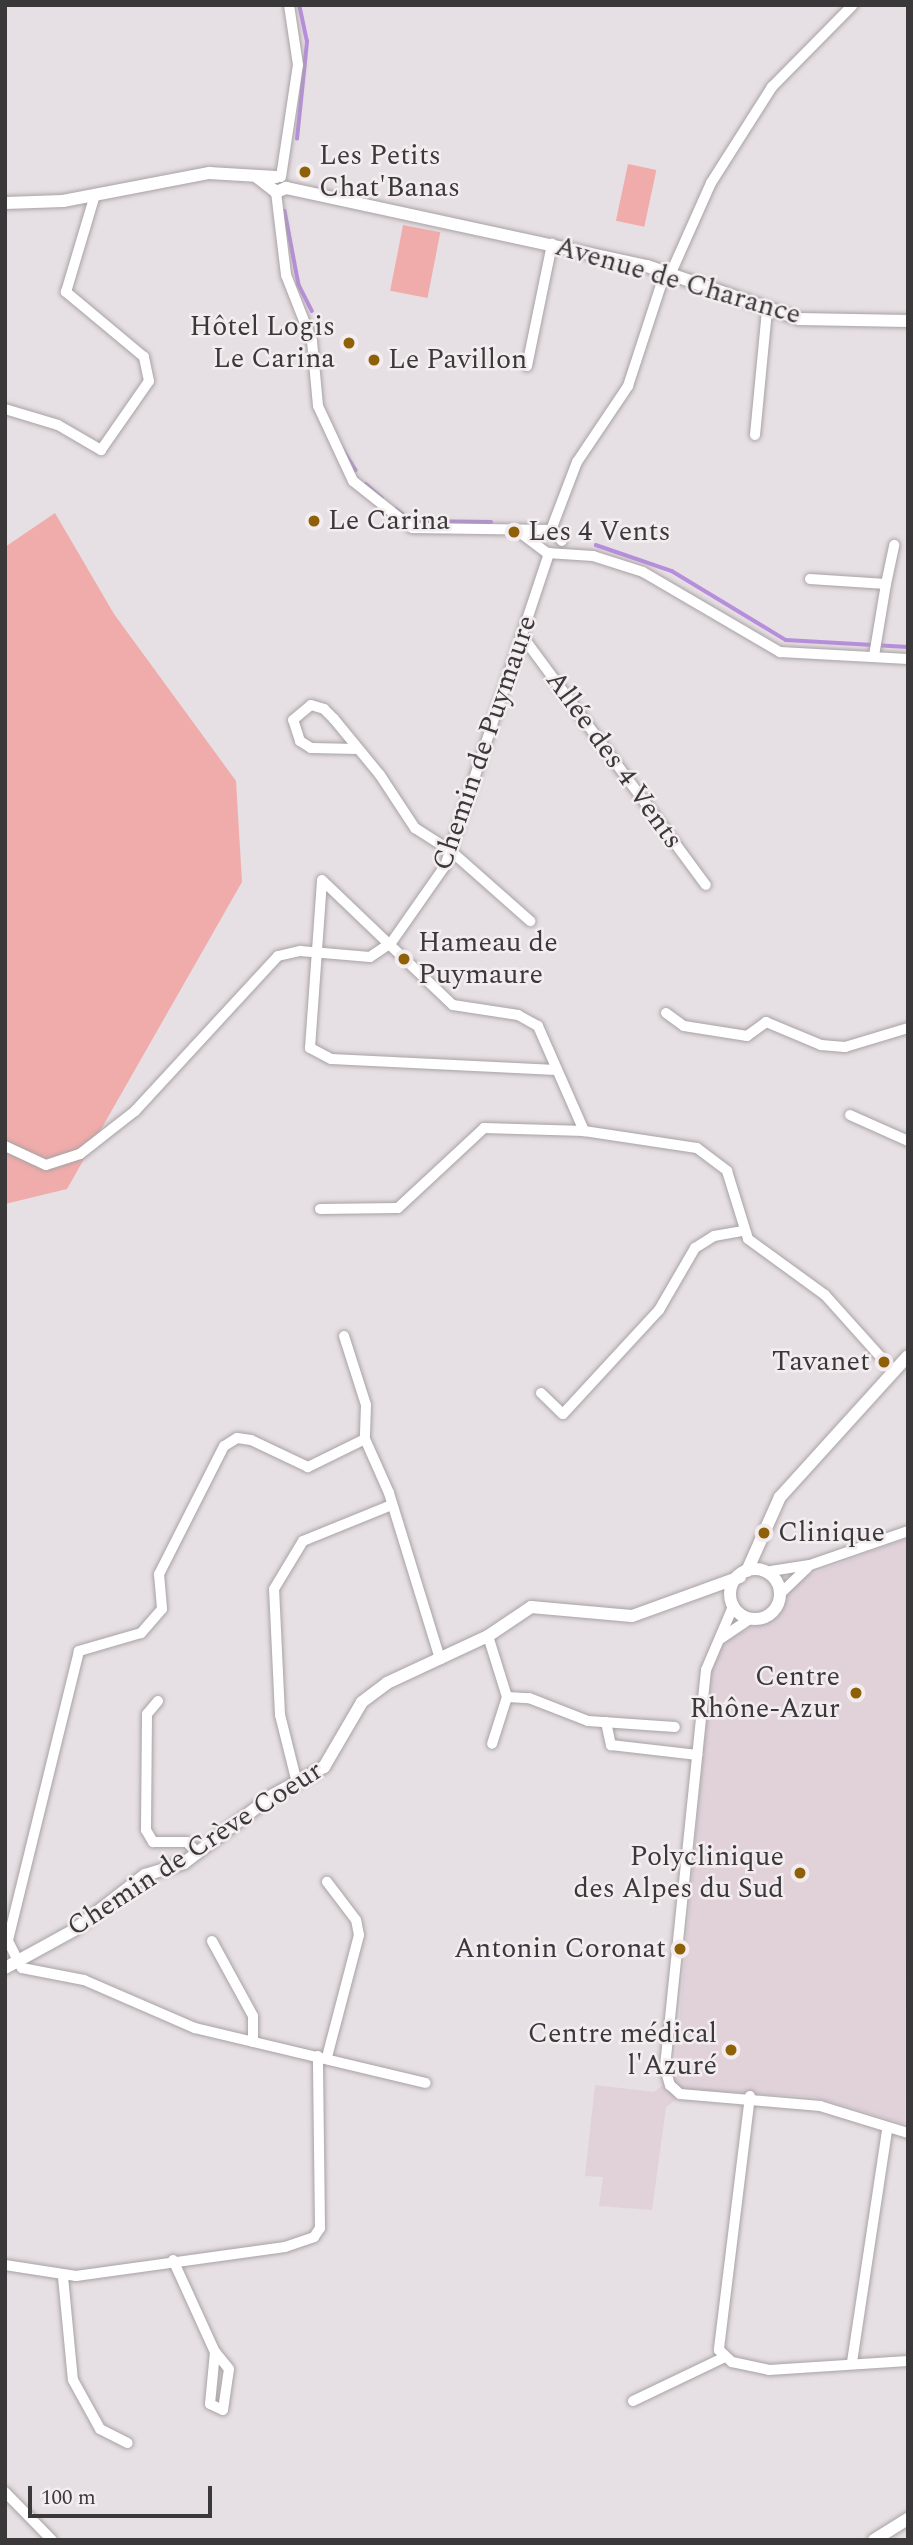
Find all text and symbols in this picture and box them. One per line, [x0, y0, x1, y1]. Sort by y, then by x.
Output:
place label: Les Petits Chat'Banas [319, 139, 460, 205]
marker: Les Petits Chat'Banas [297, 164, 313, 180]
street label: Avenue de Charance [551, 230, 805, 332]
place label: Hôtel Logis Le Carina [190, 310, 335, 376]
marker: Hôtel Logis Le Carina [341, 335, 357, 351]
place label: Le Pavillon [388, 343, 527, 377]
marker: Le Pavillon [366, 352, 382, 368]
place label: Le Carina [328, 504, 450, 538]
marker: Le Carina [306, 513, 322, 529]
place label: Les 4 Vents [528, 515, 671, 549]
marker: Les 4 Vents [506, 524, 522, 540]
street label: Chemin de Puymaure [426, 611, 544, 875]
street label: Allée des 4 Vents [538, 664, 690, 856]
place label: Hameau de Puymaure [418, 926, 558, 992]
marker: Hameau de Puymaure [396, 951, 412, 967]
place label: Tavanet [772, 1345, 870, 1379]
marker: Tavanet [876, 1354, 892, 1370]
place label: Clinique [778, 1516, 885, 1550]
marker: Clinique [756, 1525, 772, 1541]
place label: Centre Rhône-Azur [690, 1660, 840, 1726]
marker: Centre Rhône-Azur [846, 1683, 866, 1703]
street label: Chemin de Crève Coeur [61, 1754, 329, 1944]
place label: Polyclinique des Alpes du Sud [573, 1840, 784, 1906]
marker: Polyclinique des Alpes du Sud [790, 1863, 810, 1883]
place label: Antonin Coronat [454, 1932, 666, 1966]
marker: Antonin Coronat [672, 1941, 688, 1957]
place label: Centre médical l'Azuré [528, 2017, 717, 2083]
marker: Centre médical l'Azuré [723, 2042, 739, 2058]
scale bar [32, 2472, 215, 2516]
text: 100 m [41, 2482, 96, 2514]

